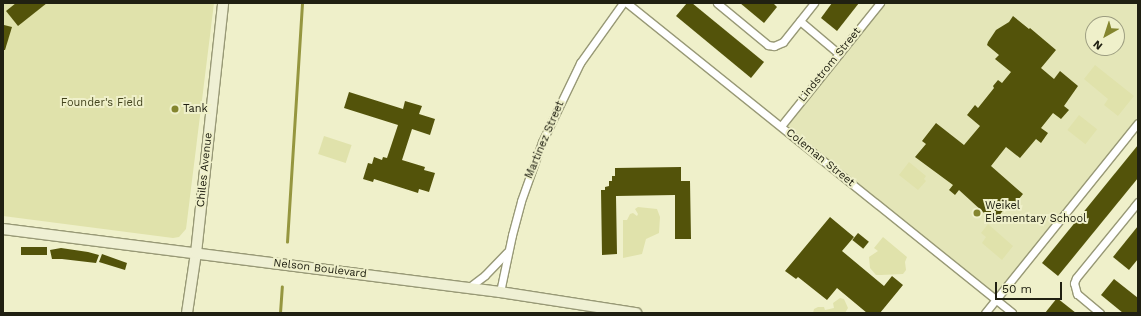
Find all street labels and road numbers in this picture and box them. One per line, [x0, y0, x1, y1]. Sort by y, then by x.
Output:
street label: Lindstrom Street [796, 25, 864, 105]
street label: Martinez Street [523, 99, 567, 181]
street label: Coleman Street [783, 126, 857, 190]
street label: Chiles Avenue [194, 132, 216, 208]
street label: Nelson Boulevard [273, 257, 367, 281]

